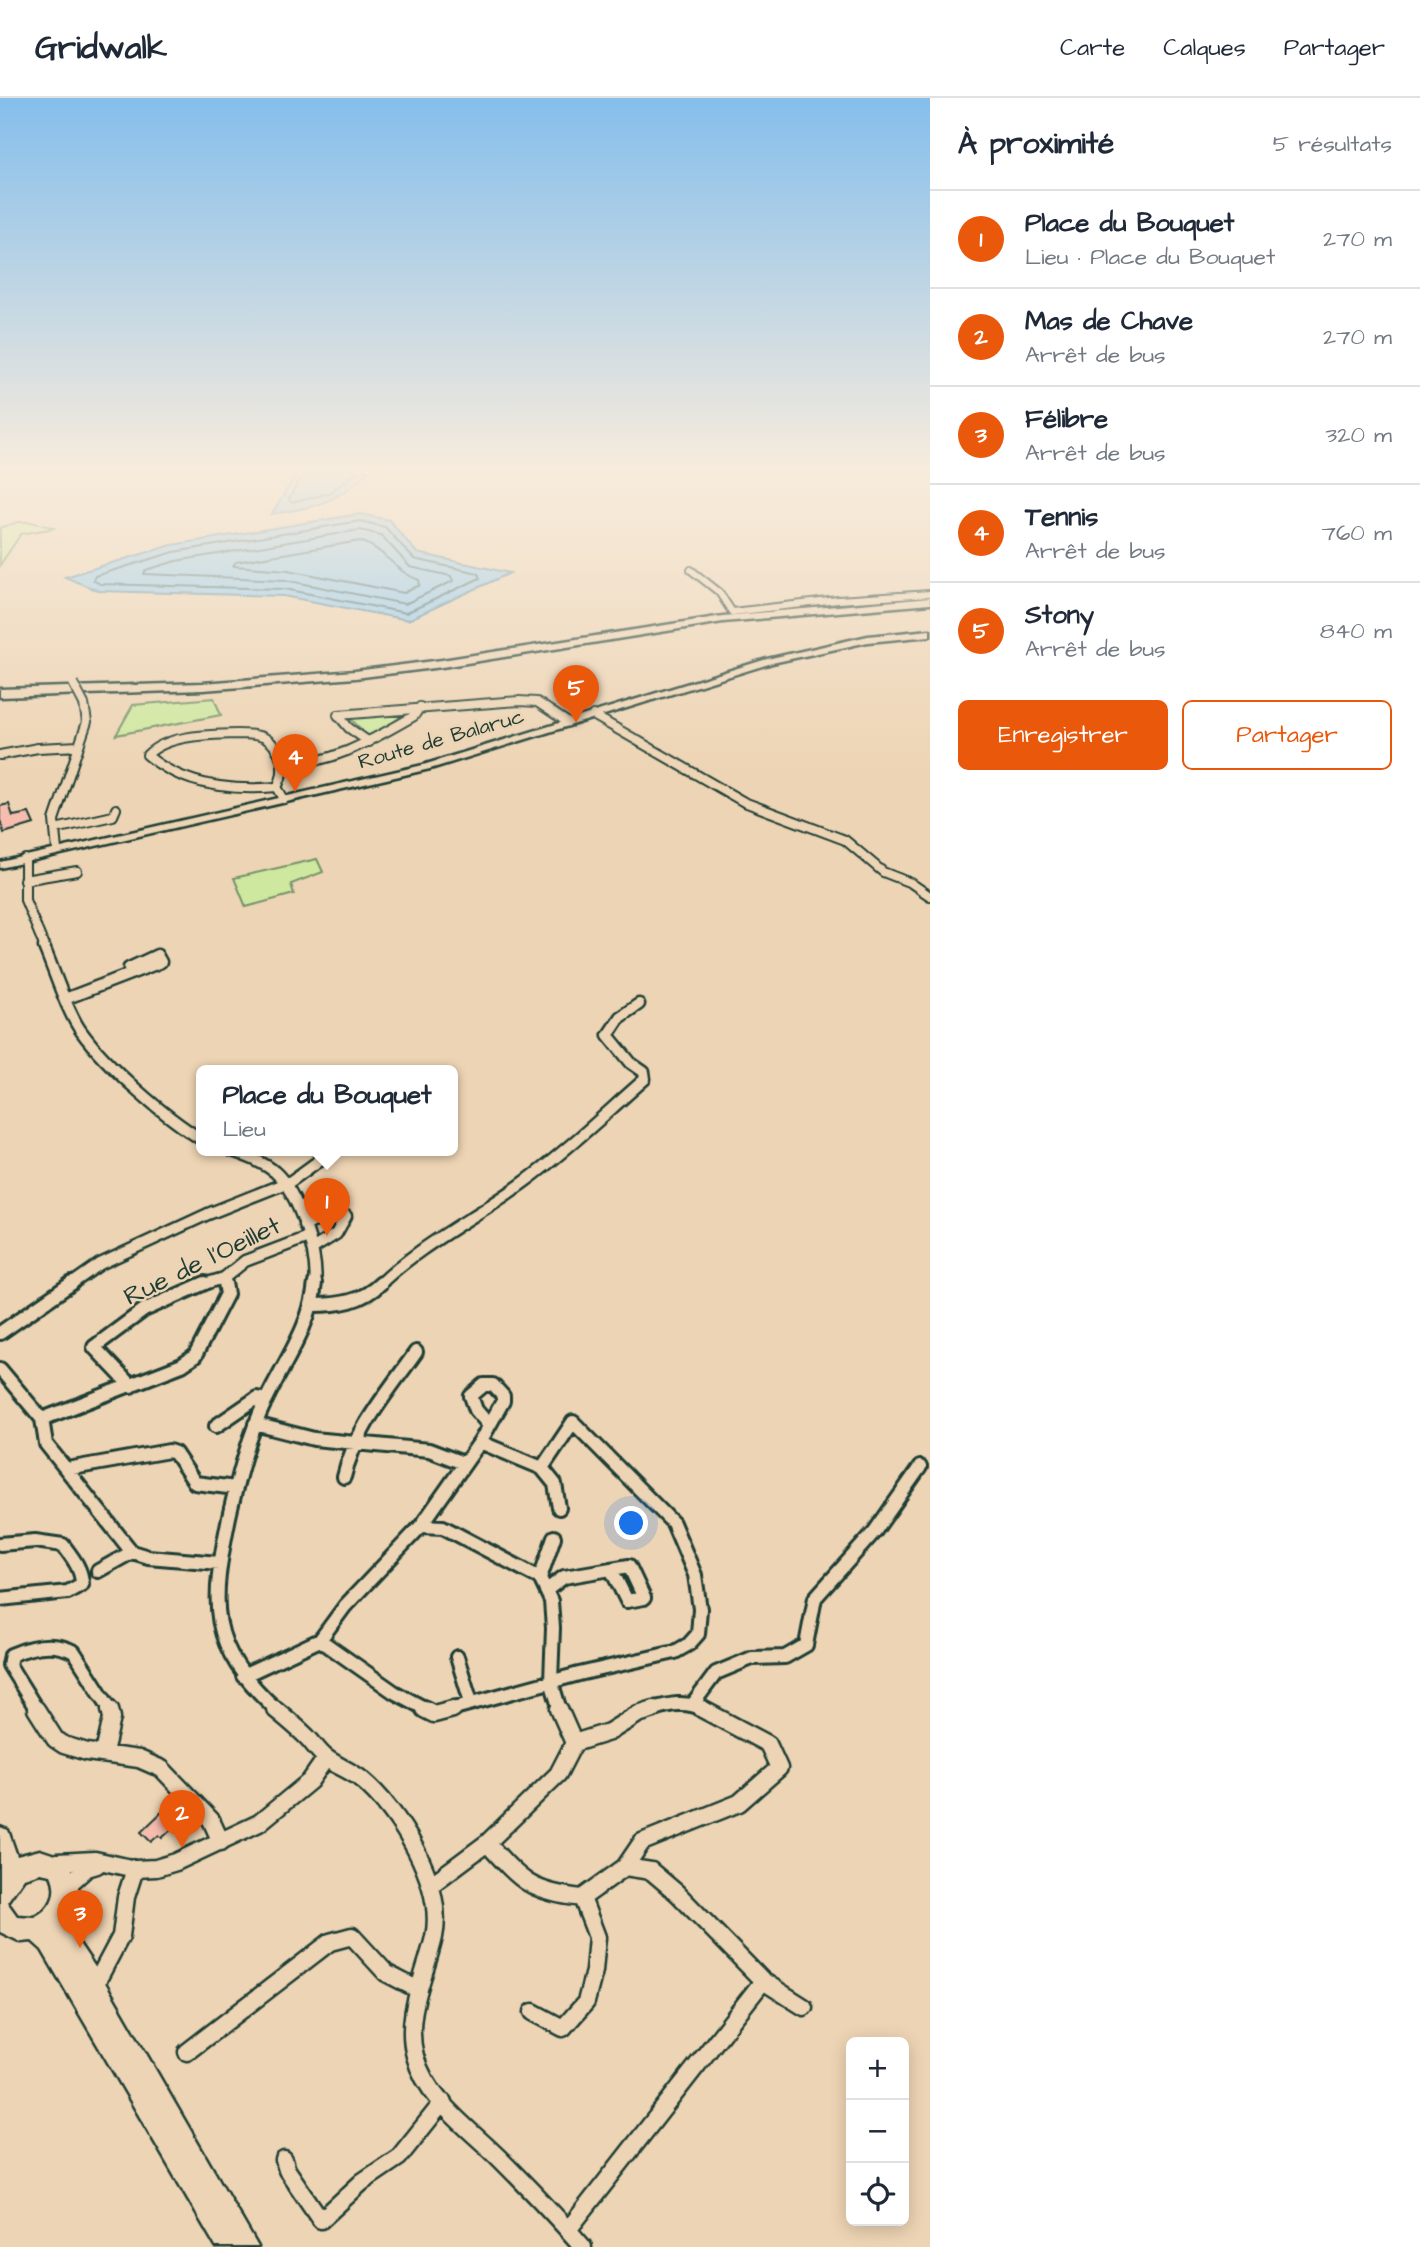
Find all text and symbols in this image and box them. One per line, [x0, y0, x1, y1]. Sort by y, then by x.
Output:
text: Gridwalk [35, 25, 167, 71]
text: Carte [1060, 31, 1125, 65]
text: Calques [1163, 31, 1246, 65]
text: Partager [1284, 31, 1385, 65]
text: À proximité [958, 123, 1114, 165]
text: 5 résultats [1273, 128, 1392, 160]
text: Place du Bouquet [1025, 205, 1234, 241]
text: 1 [980, 223, 982, 255]
text: 270 m [1323, 223, 1392, 255]
text: Lieu · Place du Bouquet [1025, 241, 1275, 273]
text: Mas de Chave [1025, 303, 1193, 339]
text: 2 [974, 321, 988, 353]
text: 270 m [1323, 321, 1392, 353]
text: Arrêt de bus [1025, 339, 1166, 371]
text: Félibre [1025, 401, 1108, 437]
text: 3 [975, 419, 987, 451]
text: 320 m [1326, 419, 1392, 451]
text: Arrêt de bus [1025, 437, 1166, 469]
text: Tennis [1025, 499, 1098, 535]
text: 4 [973, 517, 989, 549]
text: 760 m [1322, 517, 1392, 549]
text: Arrêt de bus [1025, 535, 1166, 567]
text: Stony [1025, 597, 1094, 633]
text: 5 [973, 615, 989, 647]
text: 840 m [1320, 615, 1392, 647]
text: Arrêt de bus [1025, 633, 1166, 665]
pin: 5 [553, 665, 599, 723]
button: Enregistrer [958, 700, 1168, 770]
button: Partager [1182, 700, 1392, 770]
street label: Route de Balaruc [355, 701, 527, 777]
pin: 4 [272, 734, 318, 792]
popup [196, 1065, 458, 1156]
text: Place du Bouquet [222, 1077, 432, 1113]
text: Lieu [222, 1113, 266, 1145]
pin: 1 [304, 1178, 350, 1236]
street label: Rue de l'Oeillet [117, 1207, 287, 1315]
your location [614, 1506, 648, 1540]
pin: 2 [159, 1790, 205, 1848]
pin: 3 [57, 1890, 103, 1948]
map controls [846, 2037, 909, 2226]
button: + [846, 2037, 909, 2100]
button: − [846, 2100, 909, 2163]
button: locate [846, 2163, 909, 2226]

